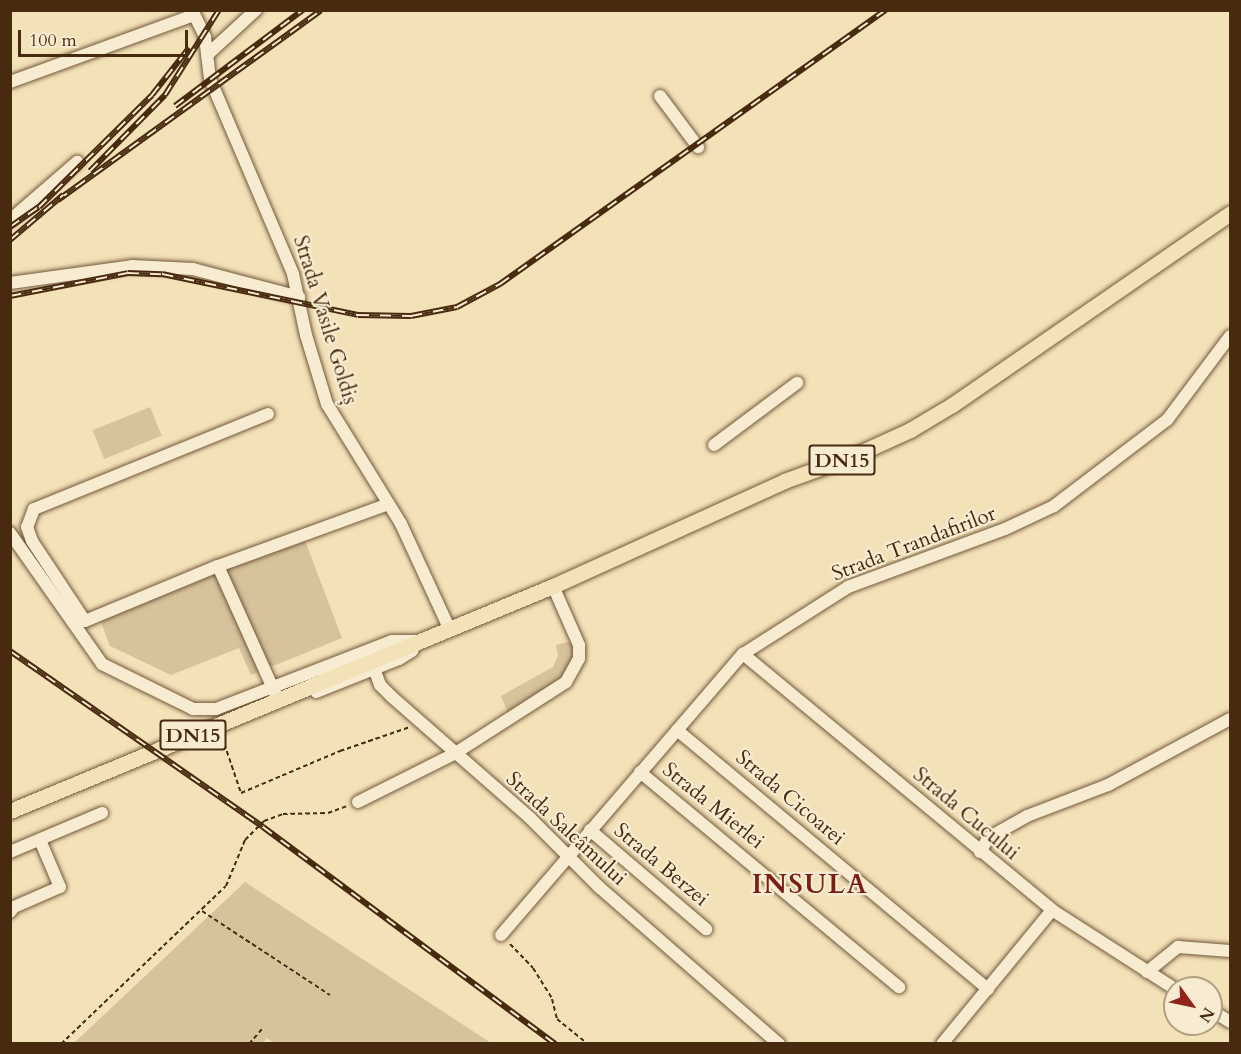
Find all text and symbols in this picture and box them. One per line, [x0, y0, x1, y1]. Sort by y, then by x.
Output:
scale bar [21, 18, 190, 56]
text: 100 m [29, 28, 77, 53]
street label: Strada Vasile Goldiș [287, 233, 363, 407]
road number: DN15 [808, 443, 876, 477]
street label: Strada Trandafirilor [828, 501, 1000, 587]
road number: DN15 [158, 718, 228, 752]
street label: Strada Cicoarei [730, 745, 850, 851]
street label: Strada Mierlei [657, 757, 769, 855]
street label: Strada Cucului [908, 762, 1024, 866]
street label: Strada Salcâmului [501, 767, 631, 891]
street label: Strada Berzei [608, 818, 714, 912]
district label: INSULA [752, 869, 868, 901]
north arrow [1163, 976, 1223, 1036]
text: N [1193, 1003, 1219, 1027]

